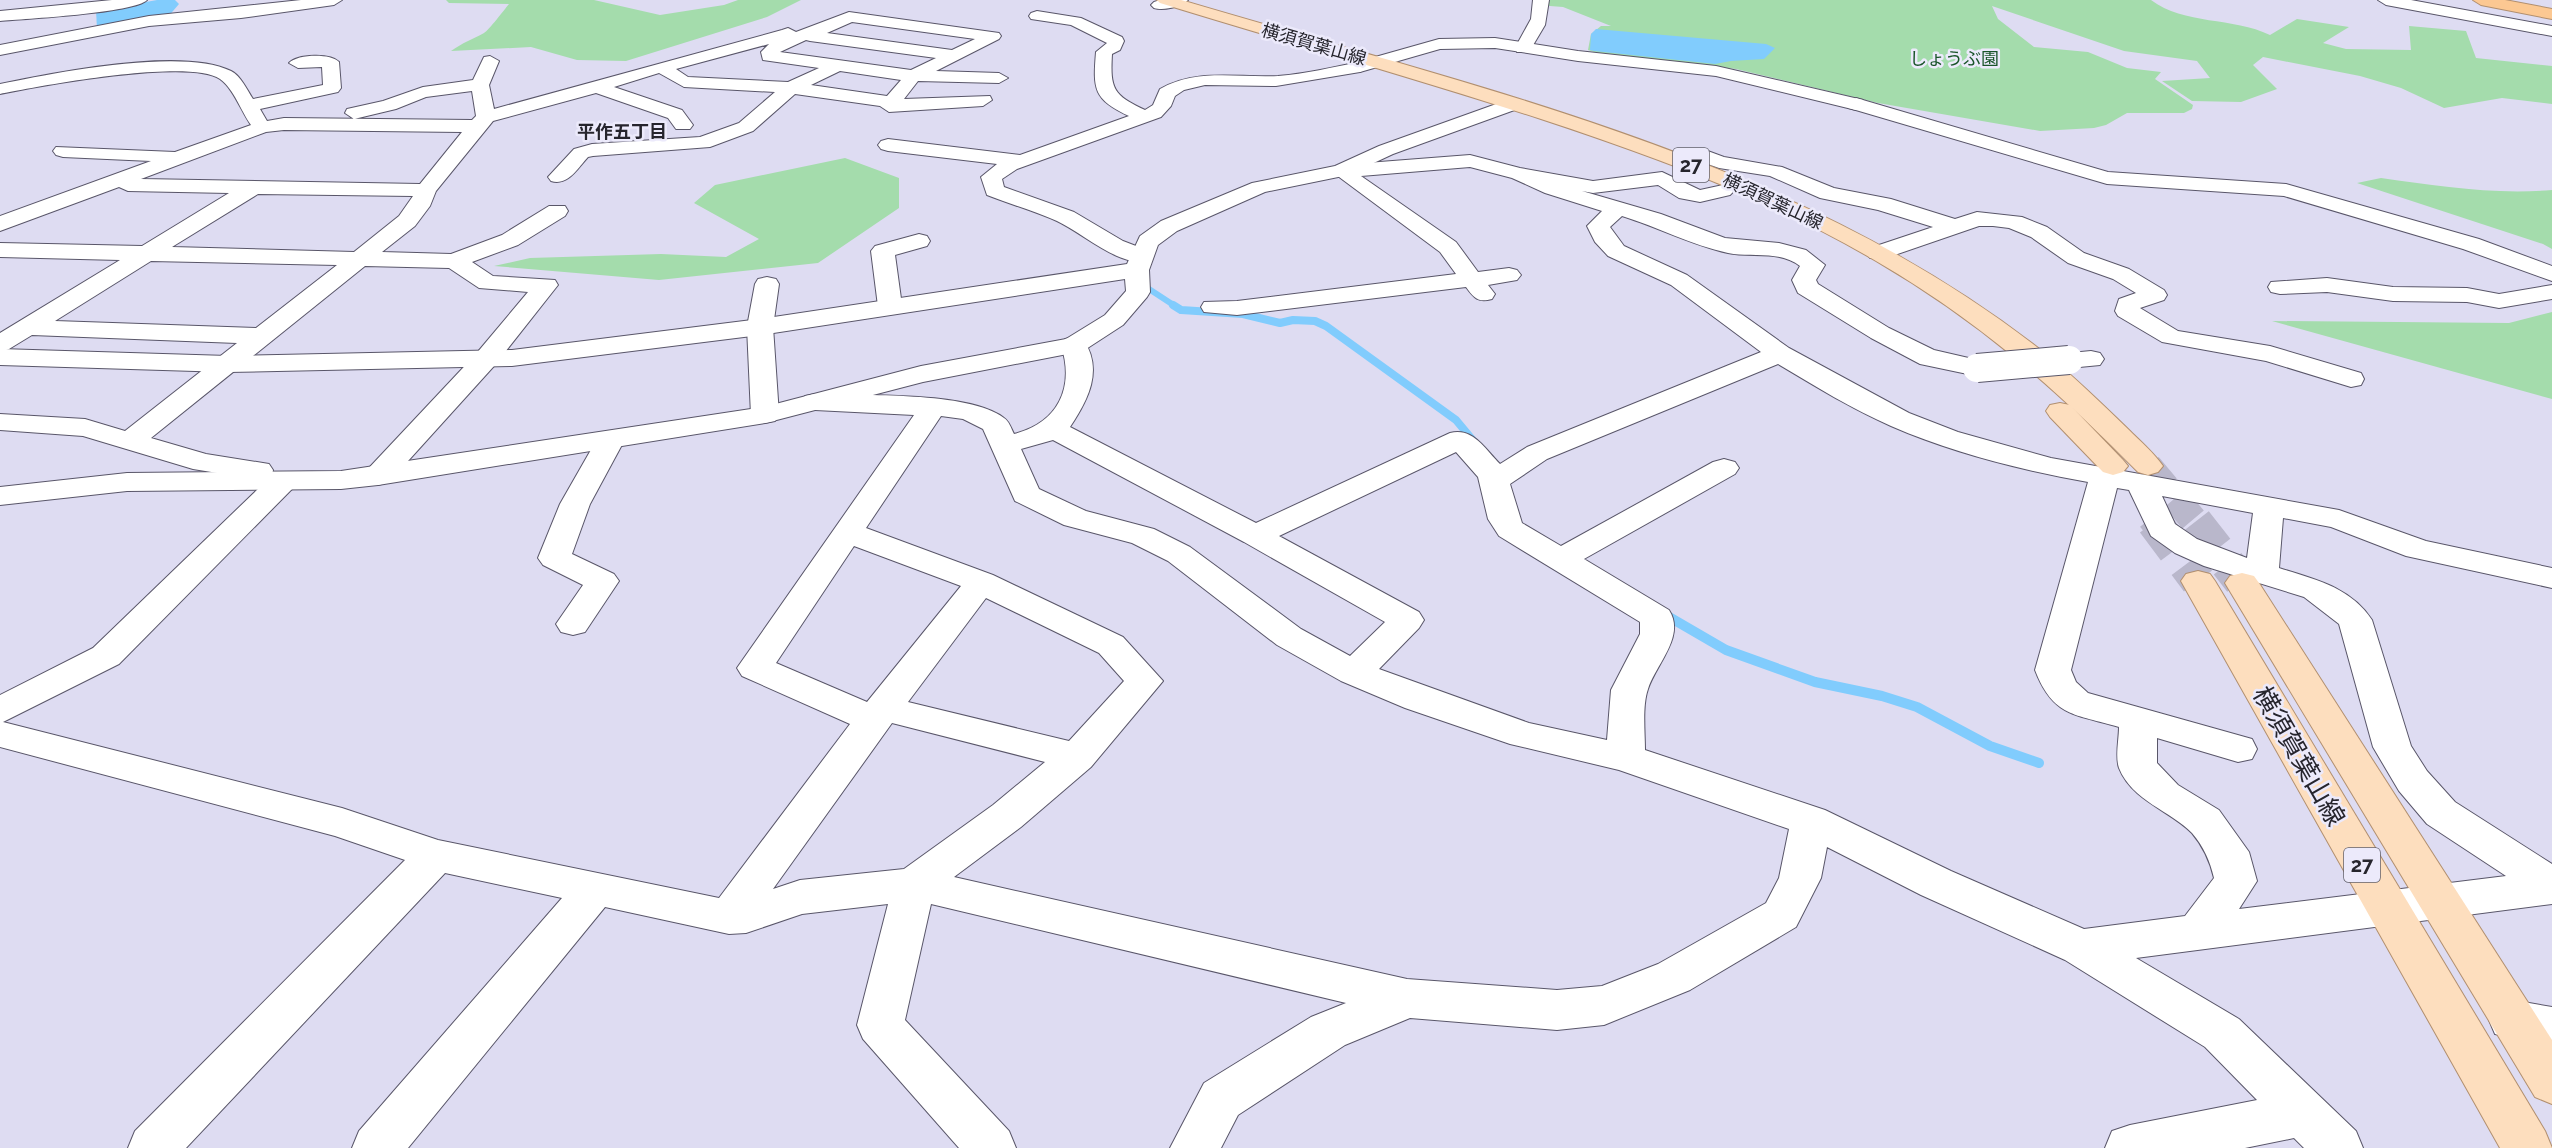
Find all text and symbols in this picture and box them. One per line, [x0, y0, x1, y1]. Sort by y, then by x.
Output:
street label: 横須賀葉山線 [1259, 19, 1369, 69]
park label: しょうぶ園 [1909, 48, 1999, 69]
district label: 平作五丁目 [577, 121, 667, 142]
road number: 27 [1673, 148, 1709, 182]
street label: 横須賀葉山線 [1720, 169, 1826, 233]
street label: 横須賀葉山線 [2247, 681, 2351, 831]
road number: 27 [2344, 848, 2380, 882]

